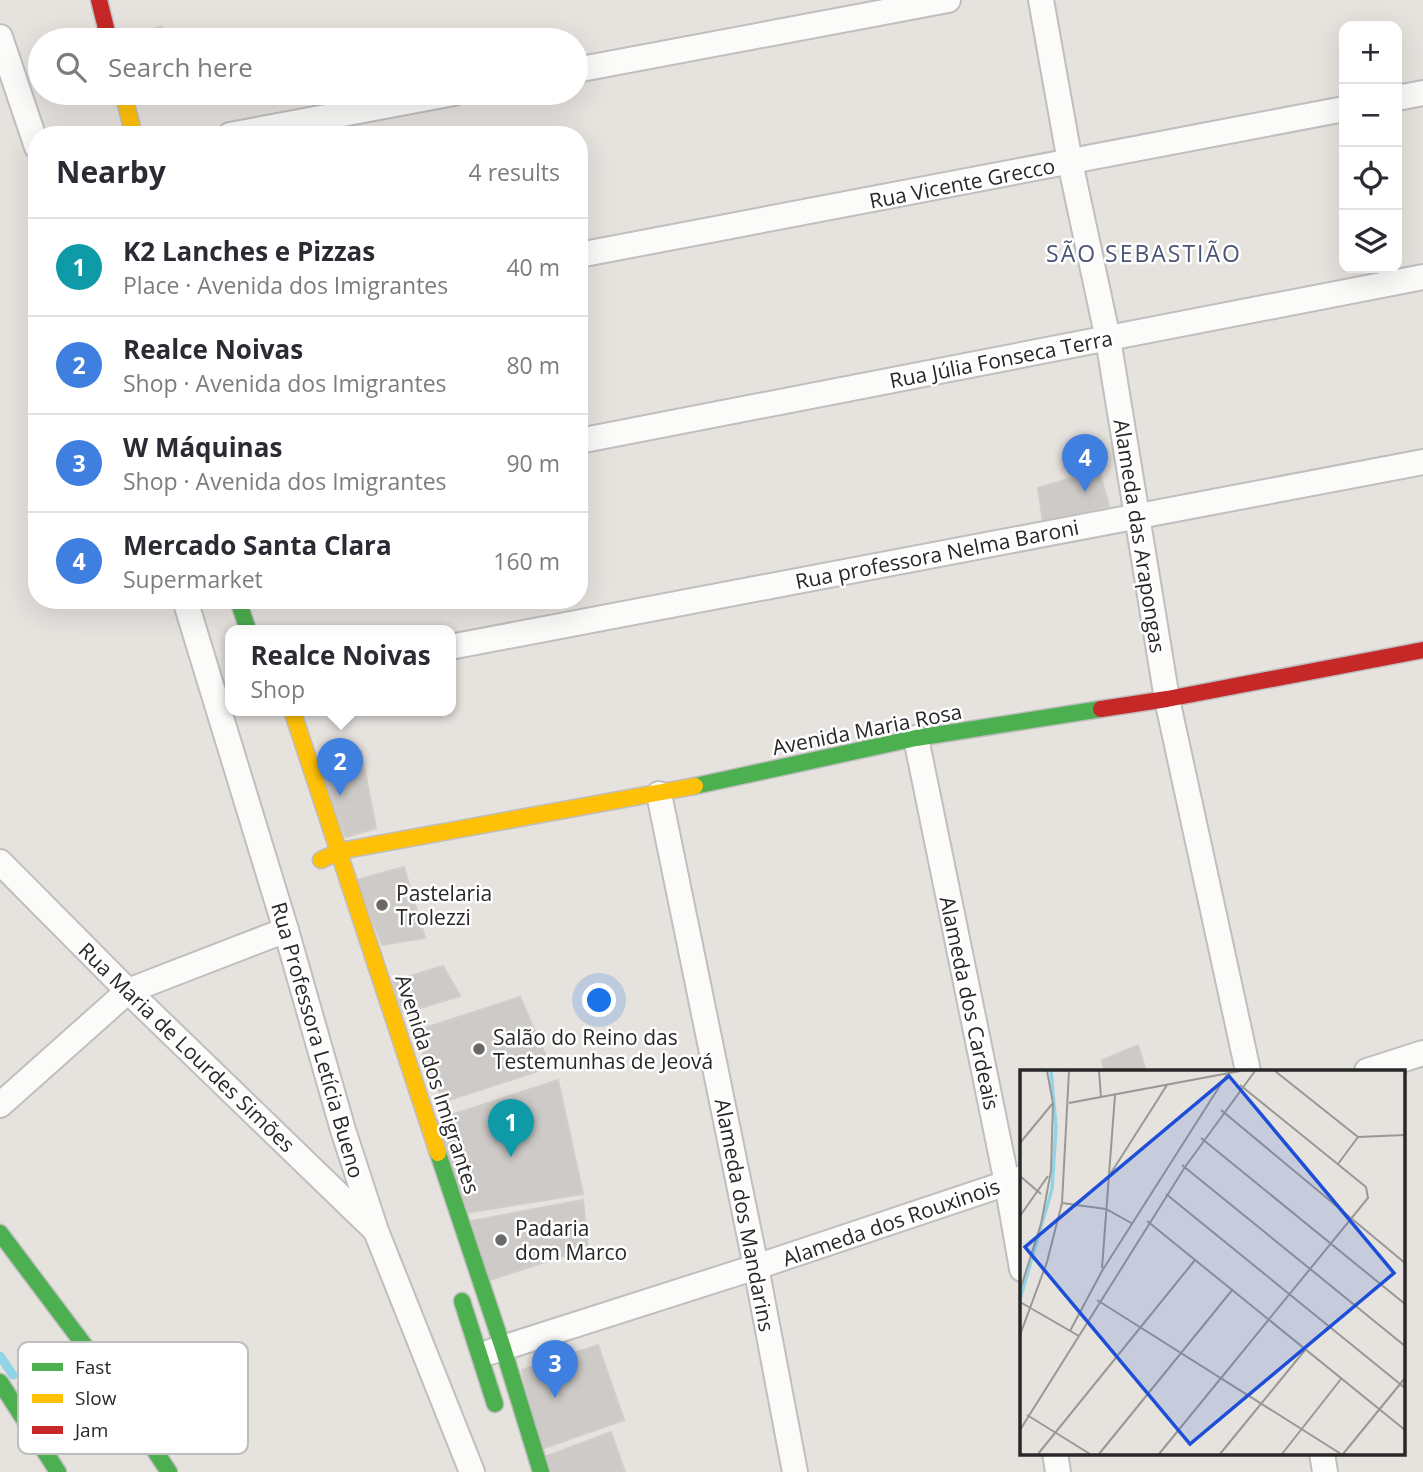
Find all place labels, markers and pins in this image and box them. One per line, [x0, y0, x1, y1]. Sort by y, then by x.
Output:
pin: 4 [1062, 434, 1108, 492]
pin: 2 [317, 738, 363, 796]
place label: Pastelaria Trolezzi [396, 879, 492, 931]
marker: Pastelaria Trolezzi [374, 897, 390, 913]
place label: Salão do Reino das Testemunhas de Jeová [493, 1023, 713, 1075]
marker: Salão do Reino das Testemunhas de Jeová [471, 1041, 487, 1057]
pin: 1 [488, 1099, 534, 1157]
place label: Padaria dom Marco [515, 1214, 627, 1266]
marker: Padaria dom Marco [493, 1232, 509, 1248]
pin: 3 [532, 1340, 578, 1398]

